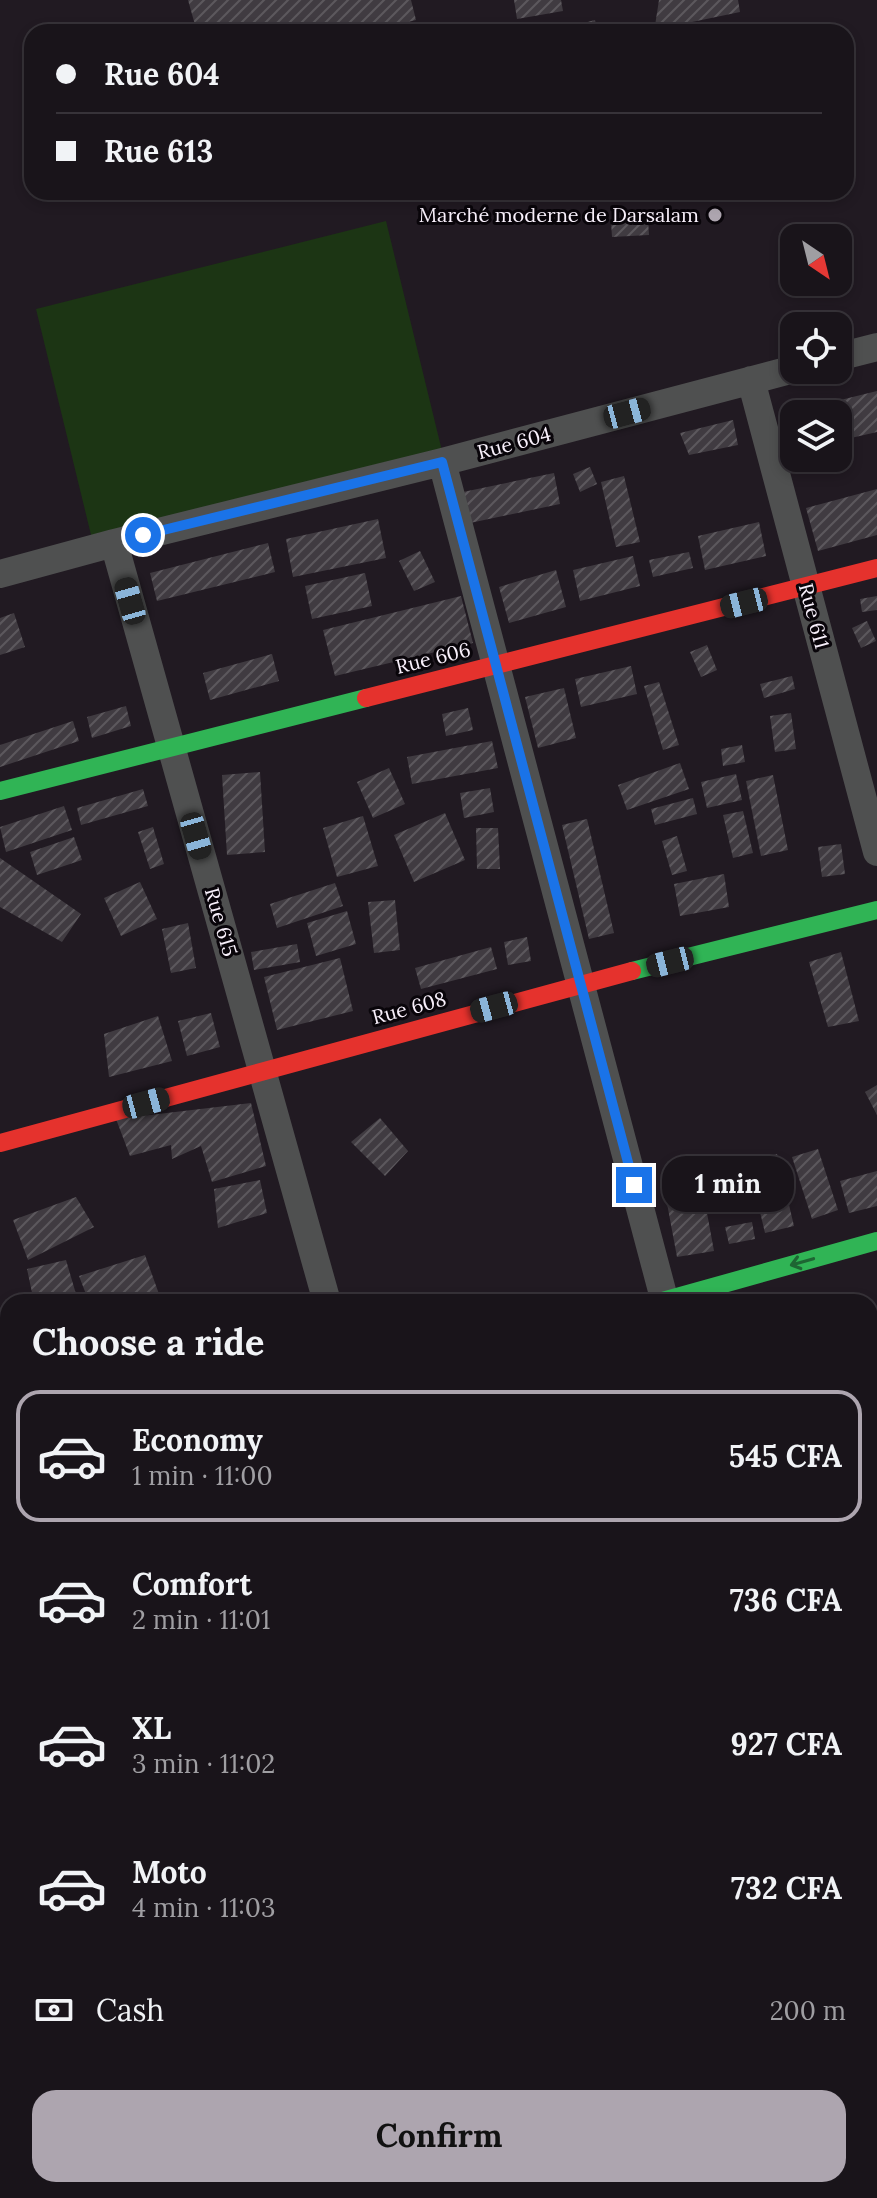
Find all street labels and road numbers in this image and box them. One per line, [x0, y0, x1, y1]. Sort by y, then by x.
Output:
street label: Rue 604 [474, 421, 554, 464]
street label: Rue 611 [794, 580, 835, 651]
street label: Rue 606 [393, 636, 473, 679]
street label: Rue 615 [200, 885, 243, 959]
street label: Rue 608 [369, 986, 449, 1029]

